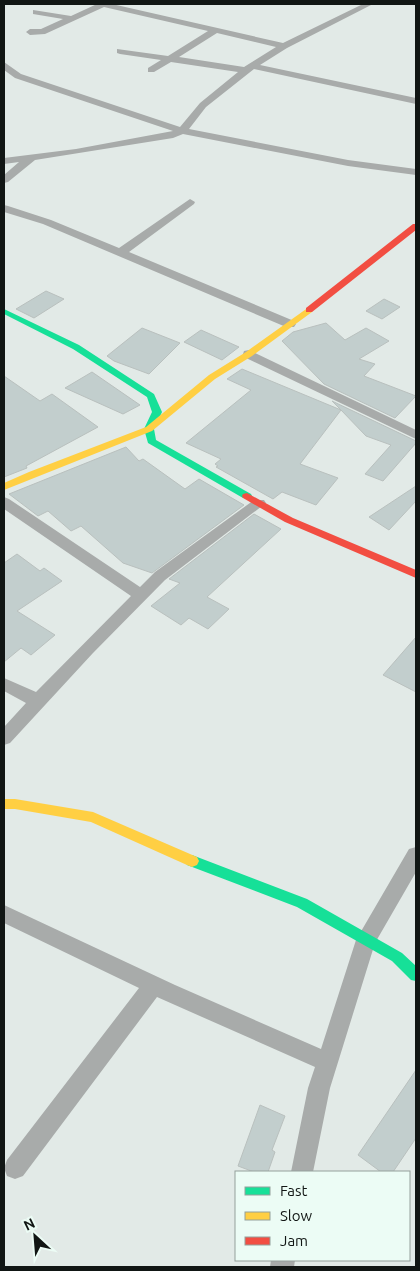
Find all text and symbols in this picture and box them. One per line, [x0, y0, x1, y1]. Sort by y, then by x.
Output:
legend [235, 1171, 410, 1261]
text: Fast [280, 1182, 308, 1199]
text: Slow [280, 1207, 313, 1224]
north arrow [10, 1211, 60, 1261]
text: N [21, 1215, 38, 1234]
text: Jam [280, 1232, 308, 1249]

